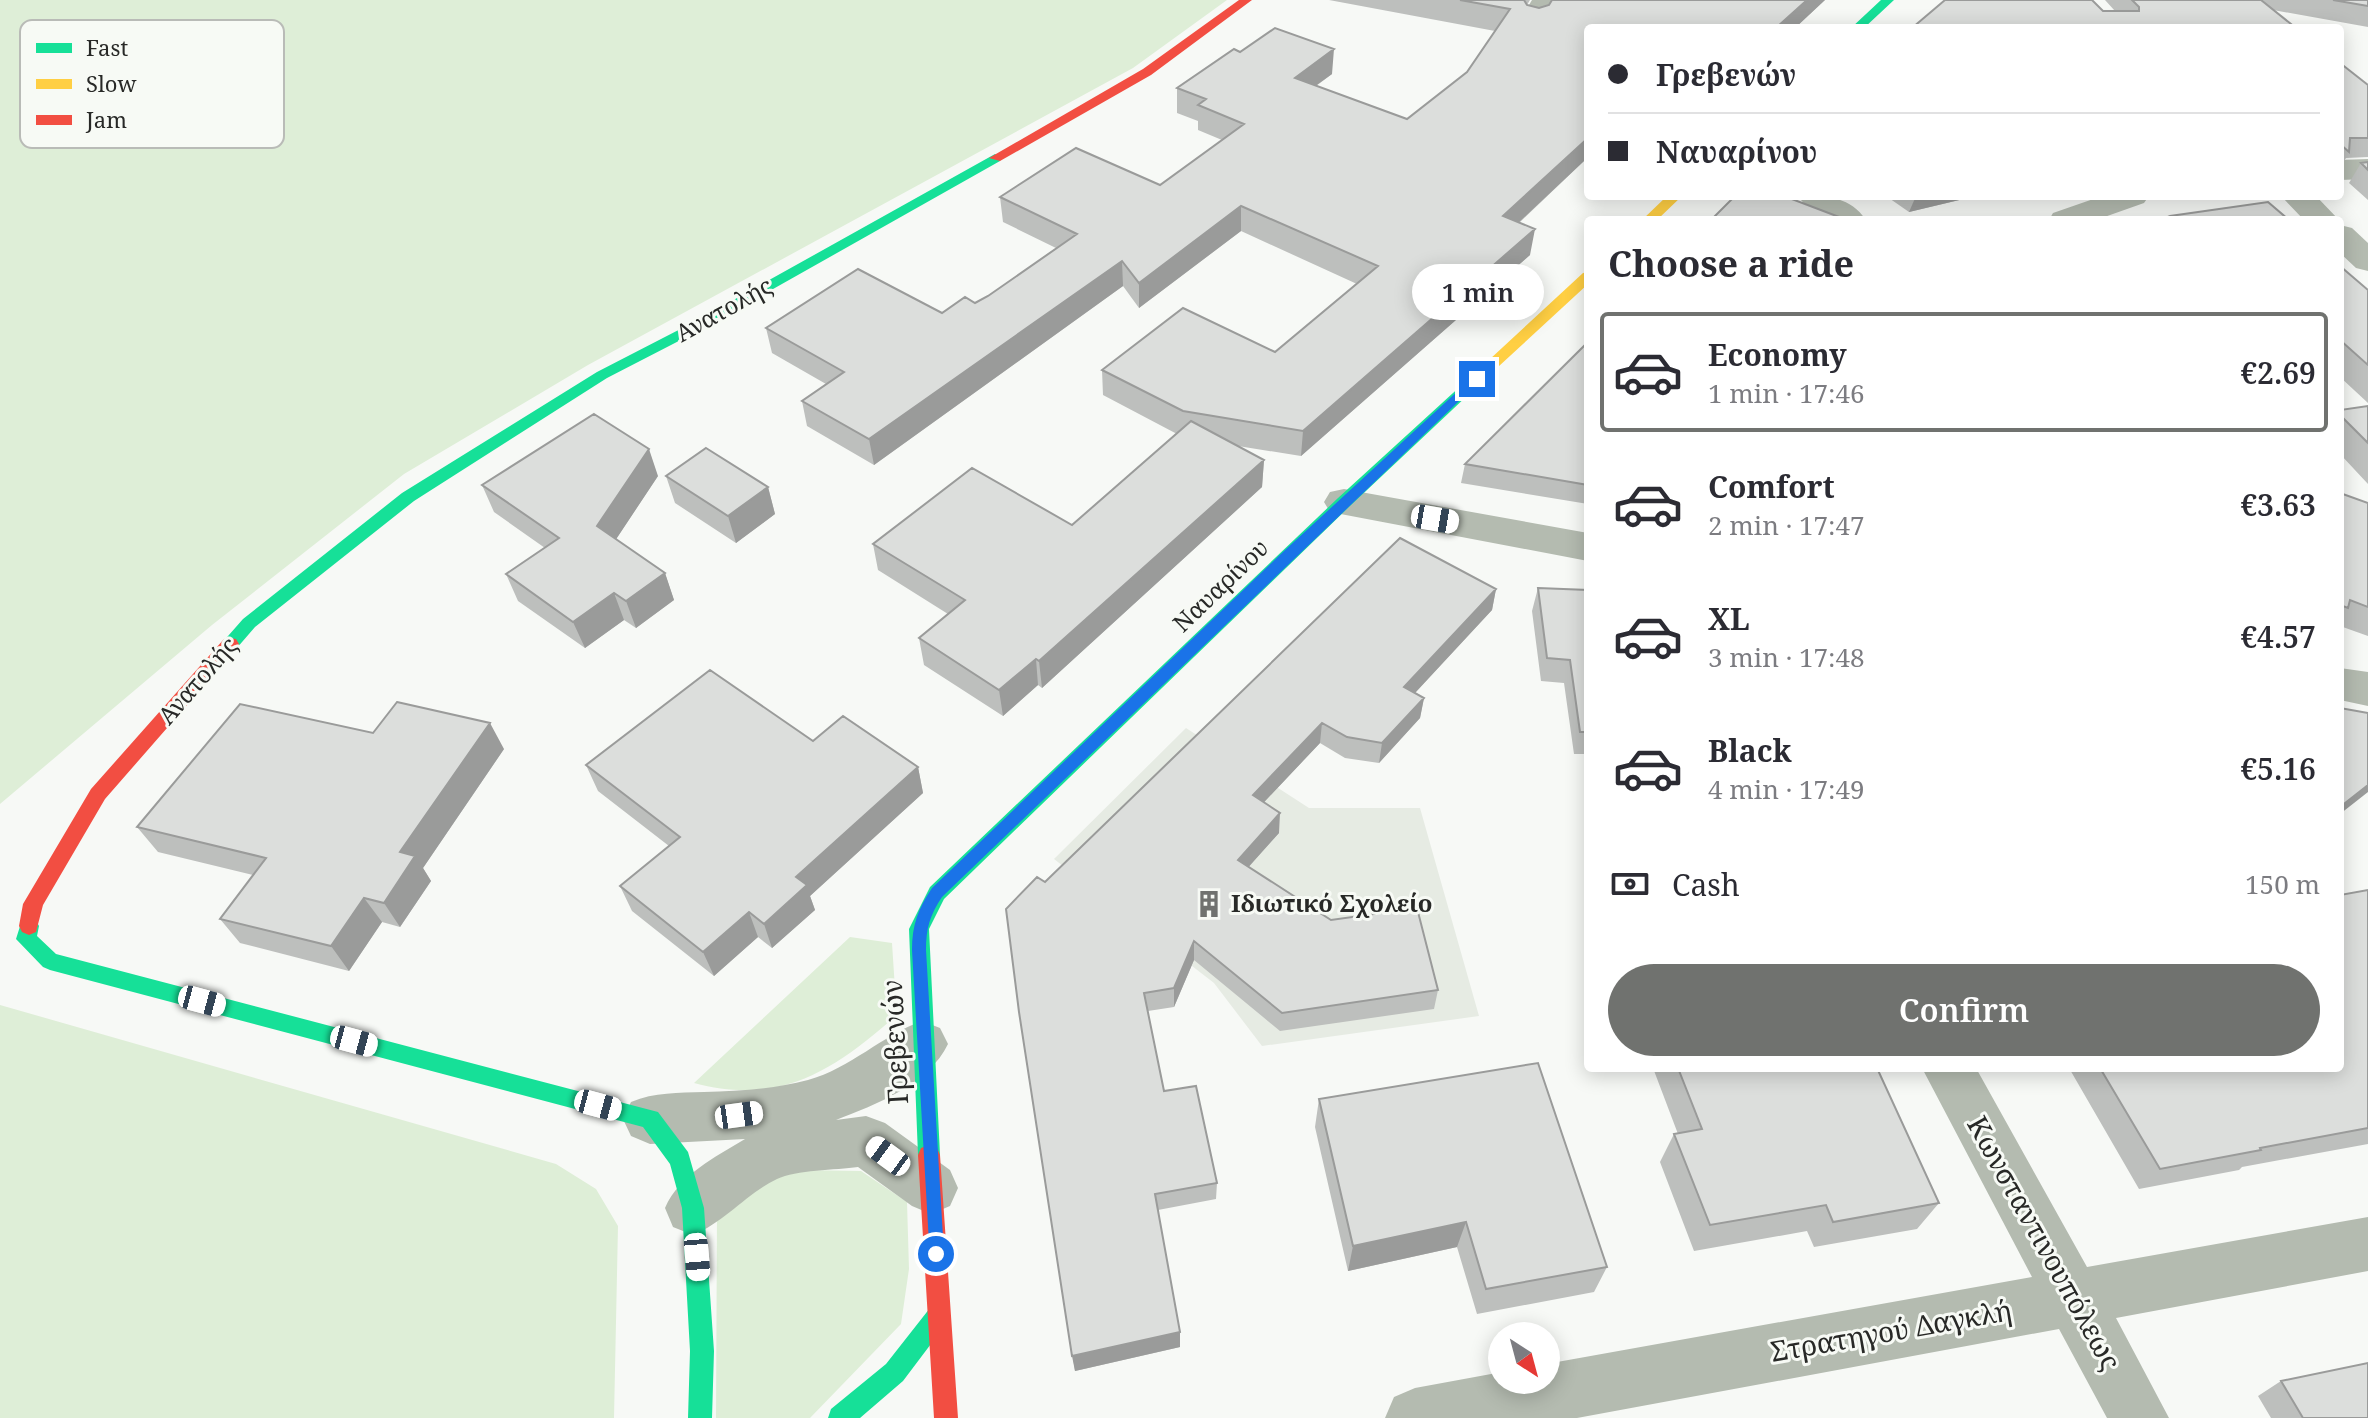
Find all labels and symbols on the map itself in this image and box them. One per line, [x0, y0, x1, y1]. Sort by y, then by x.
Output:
legend [20, 20, 284, 148]
text: Fast [86, 32, 128, 62]
text: Slow [86, 68, 136, 98]
text: Jam [85, 104, 127, 134]
callout: 1 min [1411, 263, 1543, 319]
street label: Ανατολής [669, 269, 778, 349]
route end [1459, 361, 1495, 397]
car [1409, 503, 1461, 535]
street label: Ναυαρίνου [1165, 531, 1275, 639]
street label: Ανατολής [150, 629, 244, 731]
place label: Ιδιωτικό Σχολείο [1231, 886, 1432, 919]
building icon: Ιδιωτικό Σχολείο [1194, 889, 1224, 919]
street label: Γρεβενών [872, 979, 916, 1105]
car [176, 983, 228, 1019]
car [328, 1023, 380, 1059]
car [572, 1087, 624, 1123]
car [714, 1100, 764, 1130]
street label: Κωνσταντινουπόλεως [1959, 1109, 2131, 1376]
car [862, 1132, 914, 1180]
car [683, 1232, 711, 1282]
route start [918, 1236, 954, 1272]
street label: Στρατηγού Δαγκλή [1767, 1290, 2014, 1370]
north arrow [1488, 1322, 1560, 1394]

